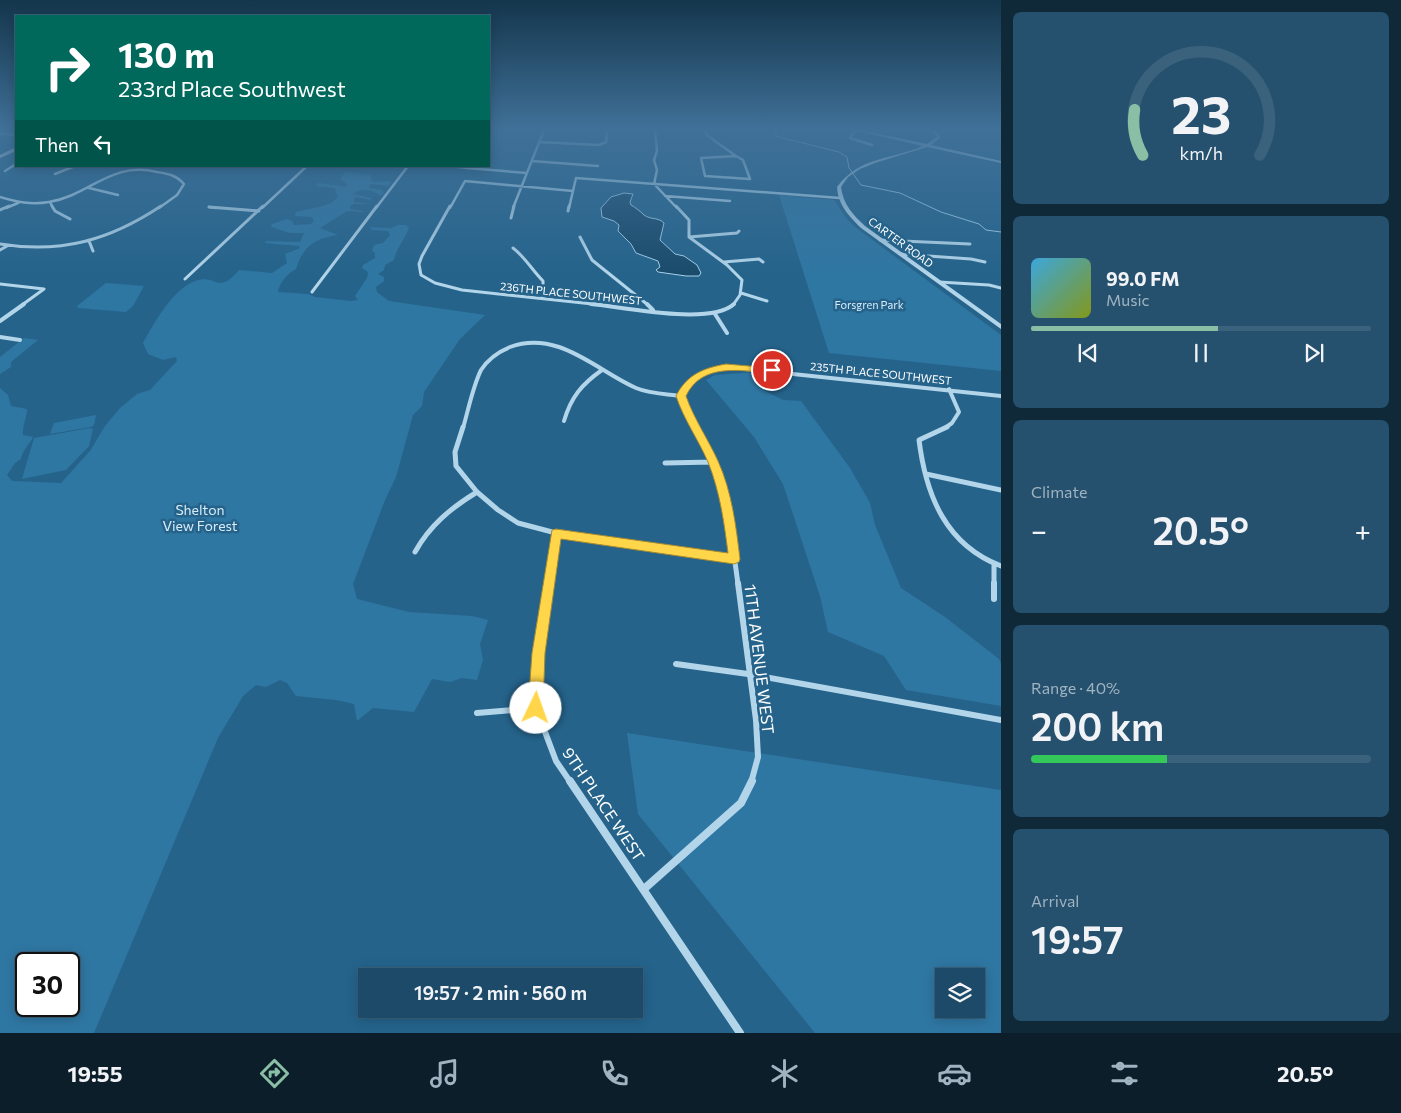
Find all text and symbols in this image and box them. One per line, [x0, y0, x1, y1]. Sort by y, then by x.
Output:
text: 130 m [118, 32, 215, 75]
icon: right [35, 35, 100, 100]
text: 233rd Place Southwest [118, 75, 346, 102]
text: 23 [1171, 81, 1231, 145]
icon: left [89, 130, 117, 158]
text: Then [35, 133, 79, 156]
text: km/h [1179, 142, 1223, 164]
street label: CARTER ROAD [866, 214, 936, 270]
text: 99.0 FM [1106, 267, 1179, 290]
street label: 236TH PLACE SOUTHWEST [499, 279, 643, 307]
text: Music [1106, 290, 1150, 309]
park label: Forsgren Park [834, 298, 904, 311]
icon: previous [1074, 339, 1102, 367]
icon: pause [1187, 339, 1215, 367]
icon: next [1300, 339, 1328, 367]
pin [751, 349, 793, 391]
icon: arrive [758, 356, 786, 384]
street label: 235TH PLACE SOUTHWEST [810, 359, 952, 387]
text: Climate [1031, 482, 1087, 501]
park label: Shelton View Forest [162, 501, 238, 534]
text: 20.5° [1153, 506, 1249, 553]
text: − [1031, 513, 1047, 547]
text: + [1355, 513, 1371, 547]
street label: 11TH AVENUE WEST [741, 583, 779, 735]
text: Range · 40% [1031, 678, 1120, 697]
position arrow [509, 681, 561, 733]
text: 200 km [1031, 702, 1164, 749]
street label: 9TH PLACE WEST [559, 744, 649, 864]
text: Arrival [1031, 891, 1079, 910]
text: 19:57 [1031, 915, 1124, 962]
speed limit sign: 30 [15, 952, 80, 1017]
map controls [935, 968, 985, 1018]
button: layers [935, 968, 985, 1018]
text: 19:57 · 2 min · 560 m [414, 981, 587, 1004]
icon: directions [257, 1056, 292, 1091]
icon: music [427, 1056, 462, 1091]
icon: phone [597, 1056, 632, 1091]
icon: climate [767, 1056, 802, 1091]
icon: car [937, 1056, 972, 1091]
icon: filters [1107, 1056, 1142, 1091]
text: 19:55 [67, 1060, 122, 1087]
text: 20.5° [1277, 1060, 1334, 1087]

